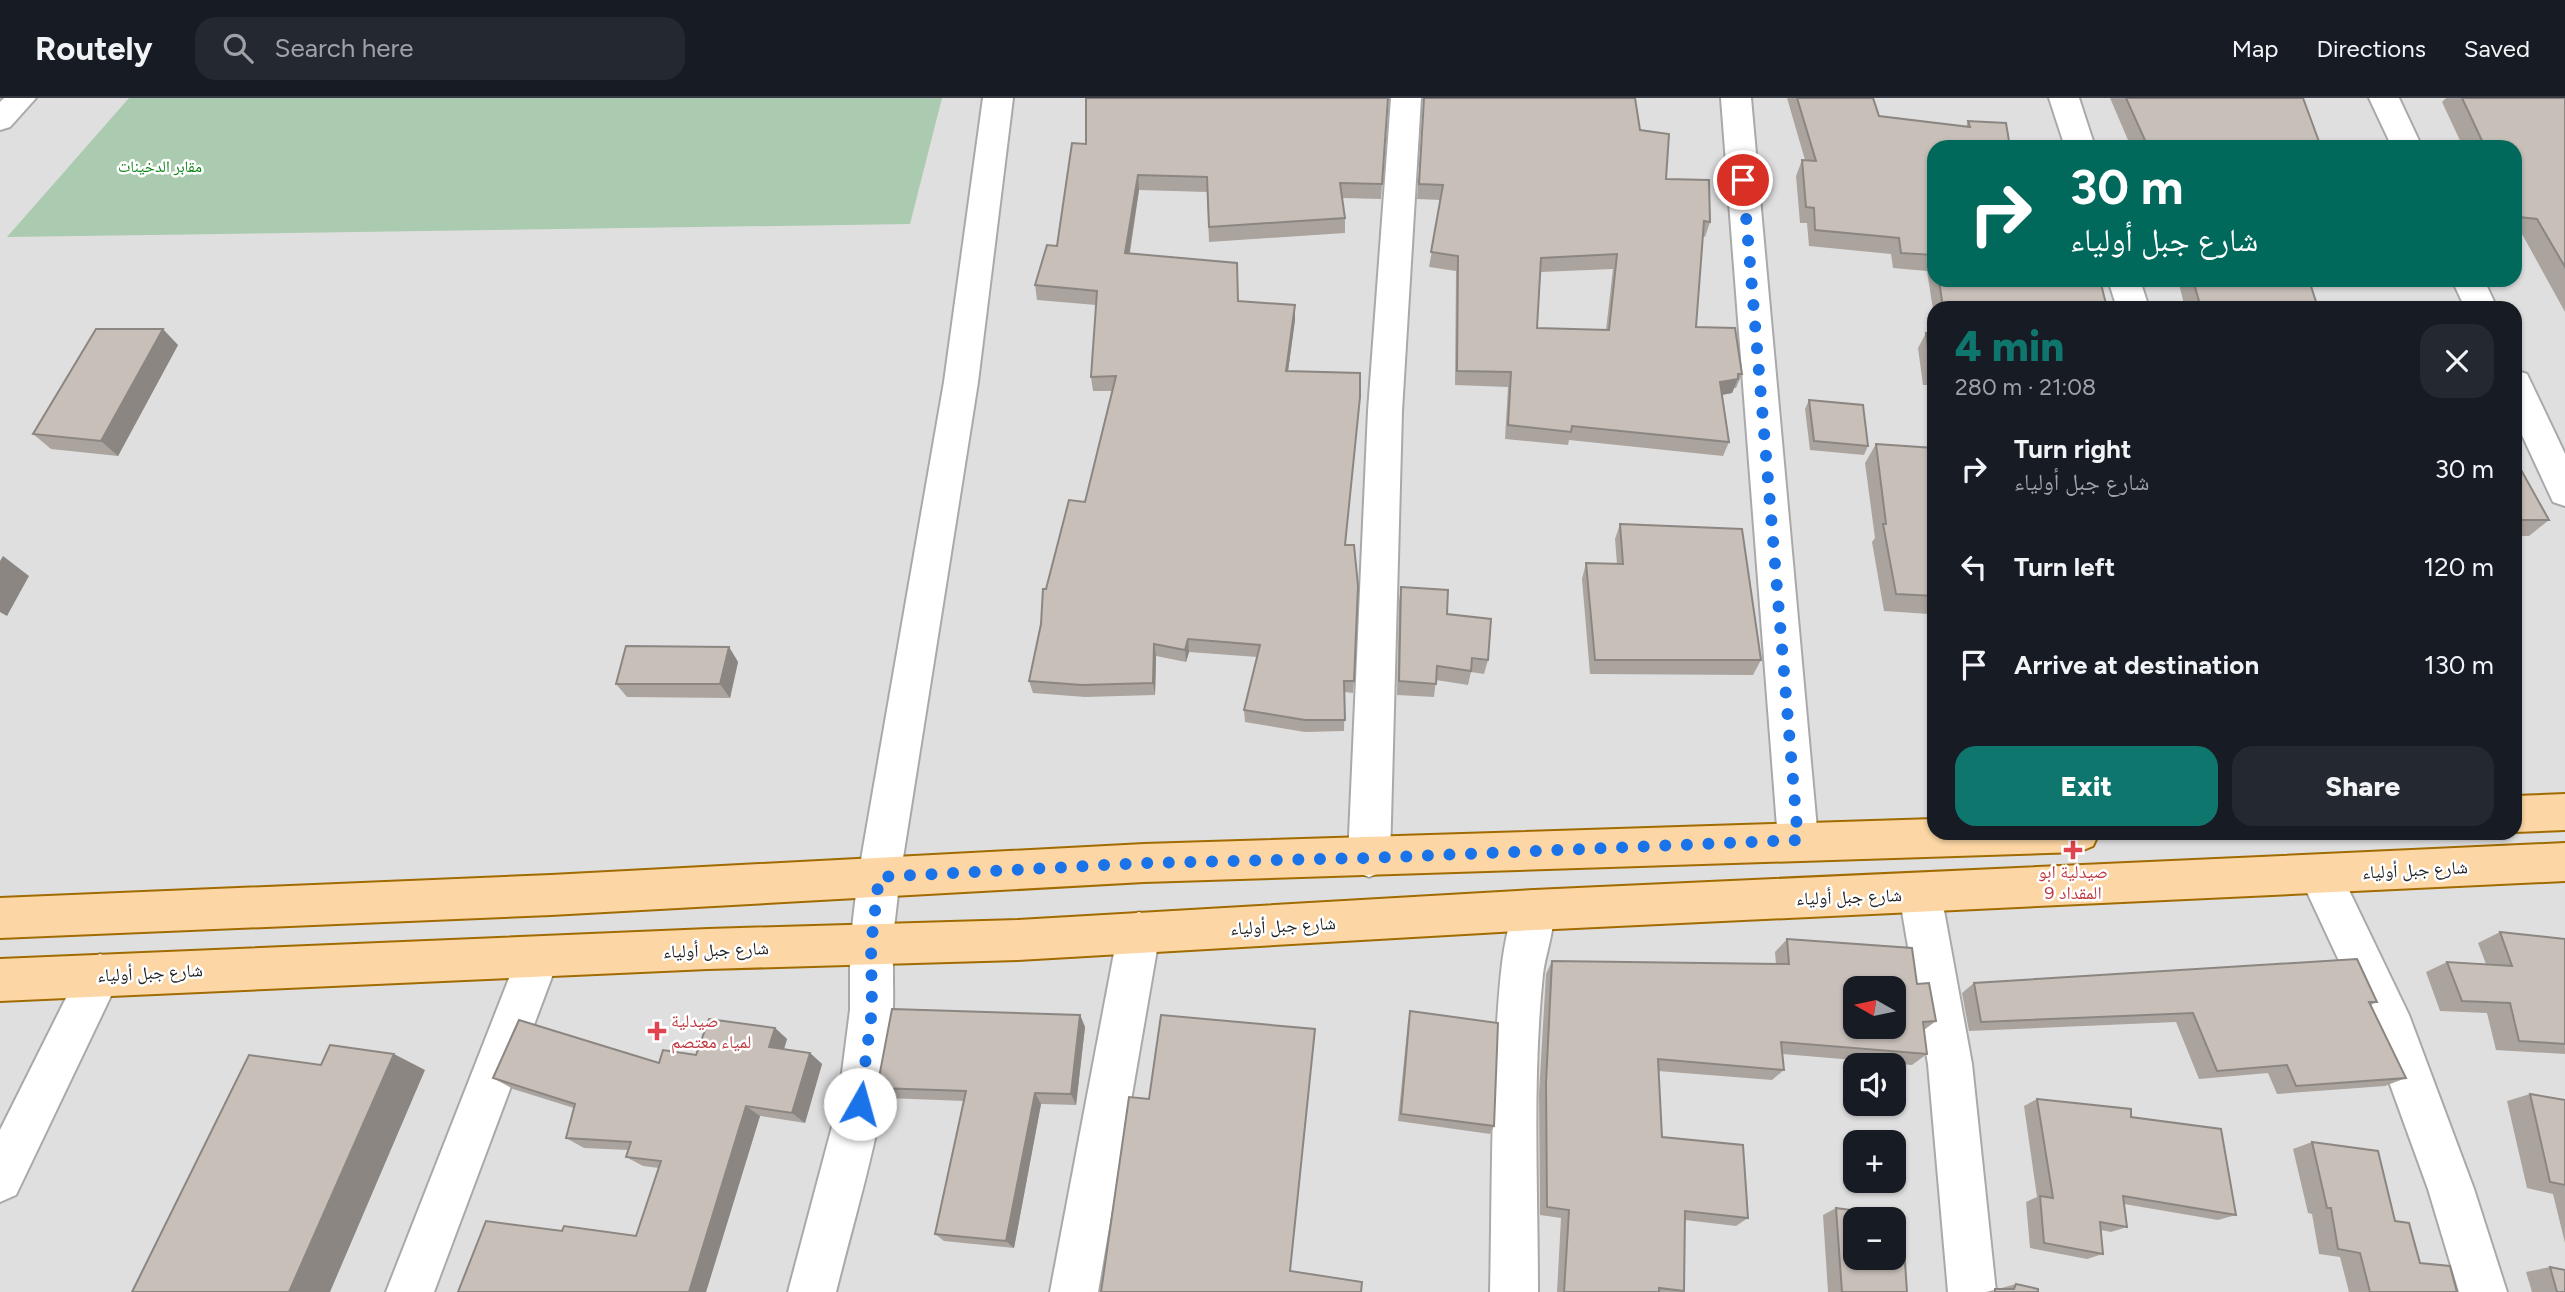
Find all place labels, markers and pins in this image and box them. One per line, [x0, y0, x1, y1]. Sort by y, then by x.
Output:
pin [1713, 150, 1773, 210]
marker: صيدلية ابو المقداد 9 [2065, 842, 2081, 858]
place label: صيدلية ابو المقداد 9 [2038, 861, 2108, 904]
place label: صيدلية لمياء معتصم [671, 1010, 751, 1054]
marker: صيدلية لمياء معتصم [649, 1023, 665, 1039]

